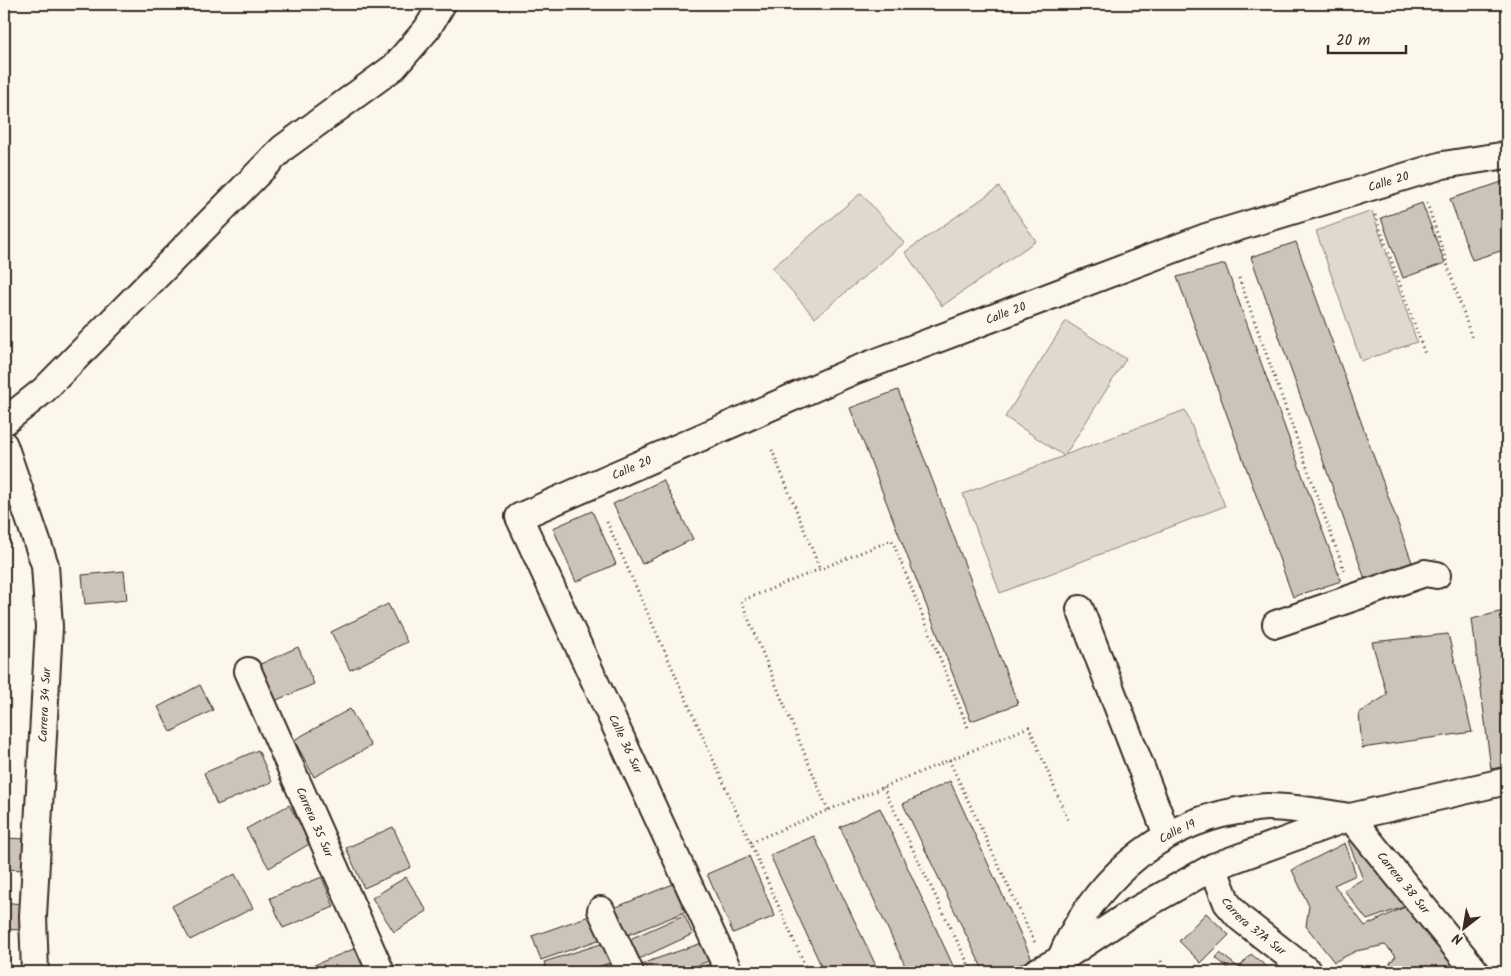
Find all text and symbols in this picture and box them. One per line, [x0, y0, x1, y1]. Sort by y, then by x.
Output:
scale bar [1328, 22, 1406, 54]
text: 20 m [1336, 29, 1370, 53]
street label: Calle 20 [1366, 166, 1411, 197]
street label: Calle 20 [983, 297, 1029, 329]
street label: Calle 20 [609, 451, 655, 485]
street label: Carrera 34 Sur [34, 666, 57, 743]
street label: Calle 36 Sur [603, 711, 647, 778]
street label: Carrera 35 Sur [291, 784, 339, 861]
street label: Calle 19 [1155, 814, 1198, 848]
street label: Carrera 38 Sur [1372, 847, 1435, 919]
street label: Carrera 37A Sur [1216, 895, 1291, 961]
north arrow [1438, 904, 1488, 954]
text: N [1448, 926, 1467, 950]

